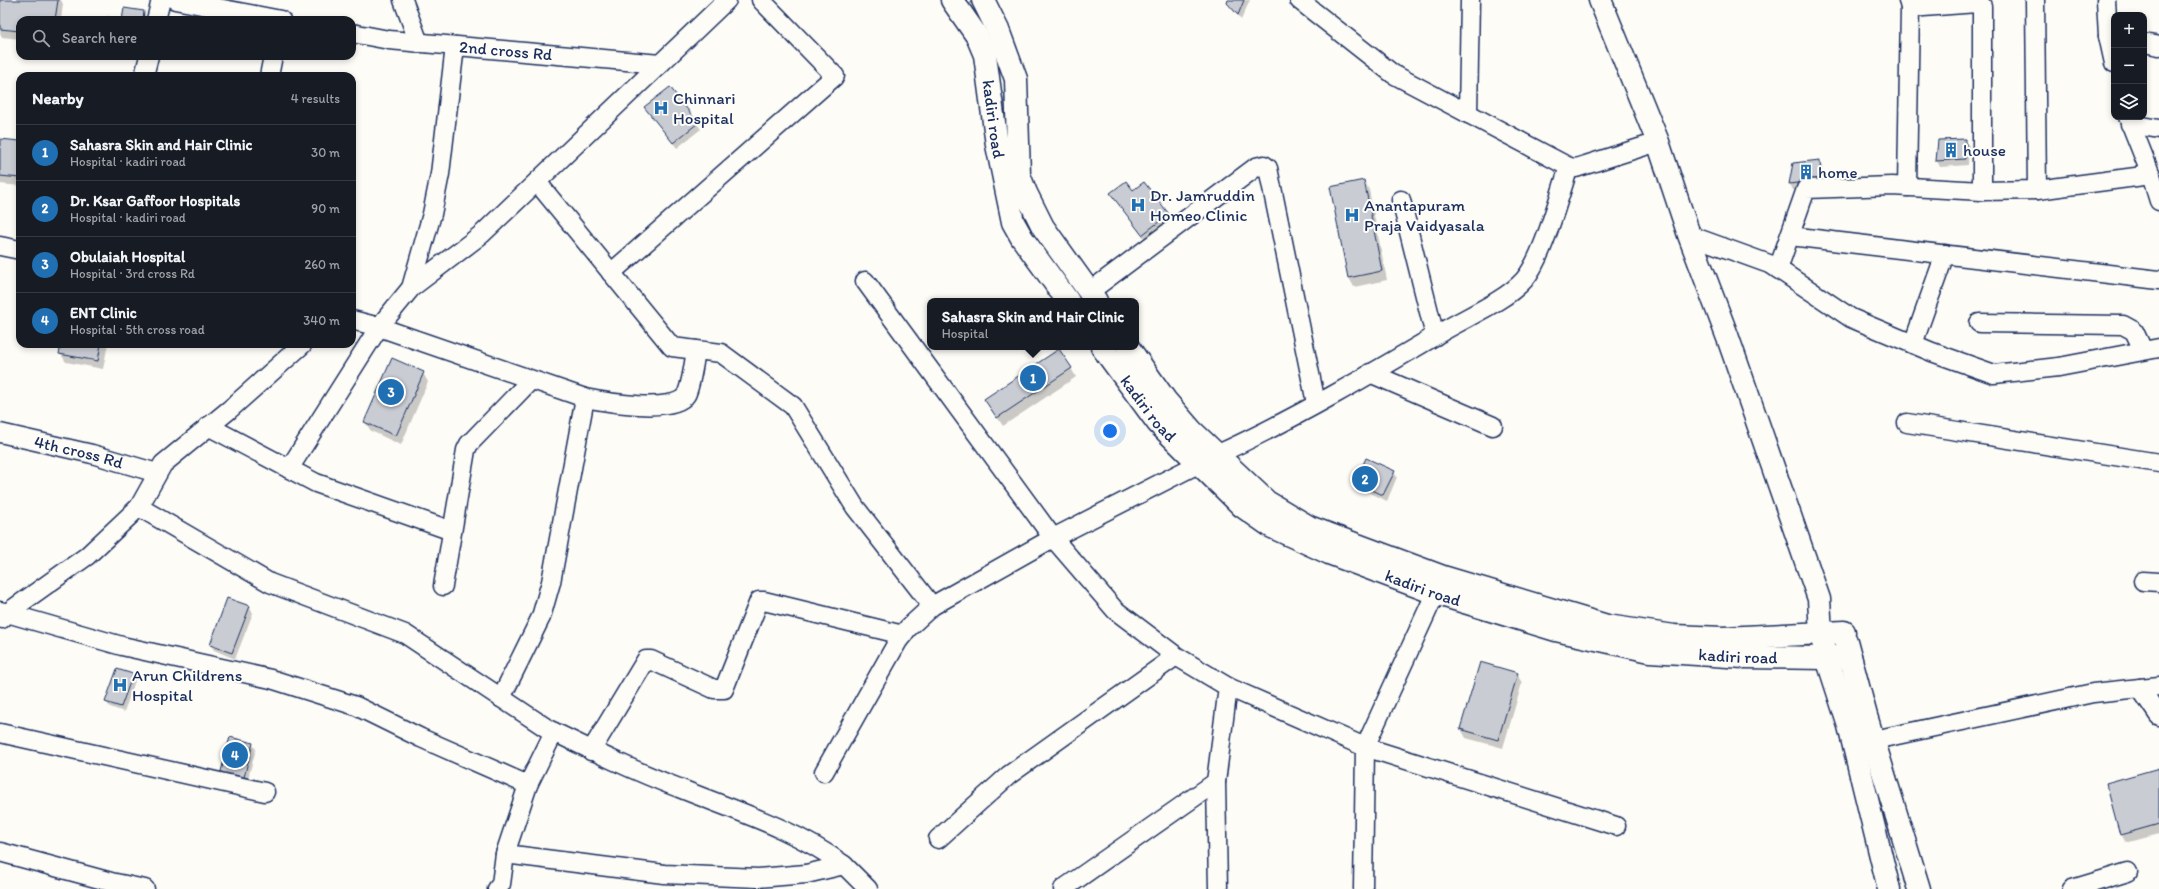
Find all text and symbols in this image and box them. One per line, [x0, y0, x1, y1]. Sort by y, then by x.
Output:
map controls [2111, 12, 2147, 120]
button: + [2111, 12, 2147, 48]
search box [16, 16, 356, 60]
icon: search [30, 27, 52, 49]
text: Search here [62, 29, 137, 47]
street label: 2nd cross Rd [458, 36, 554, 64]
button: − [2111, 48, 2147, 84]
street label: kadiri road [978, 79, 1009, 160]
button: layers [2111, 84, 2147, 120]
text: Nearby [32, 88, 84, 108]
place label: Chinnari Hospital [673, 88, 736, 128]
text: 4 results [291, 91, 340, 106]
hospital icon: Chinnari Hospital [652, 99, 670, 117]
text: Sahasra Skin and Hair Clinic [70, 136, 252, 154]
place label: house [1963, 140, 2006, 160]
building icon: house [1942, 141, 1960, 159]
text: 1 [42, 145, 48, 160]
text: 30 m [311, 145, 340, 160]
text: Hospital · kadiri road [70, 154, 186, 169]
place label: home [1818, 162, 1858, 182]
building icon: home [1797, 163, 1815, 181]
place label: Dr. Jamruddin Homeo Clinic [1150, 185, 1255, 225]
text: Dr. Ksar Gaffoor Hospitals [70, 192, 240, 210]
place label: Anantapuram Praja Vaidyasala [1364, 195, 1485, 235]
hospital icon: Dr. Jamruddin Homeo Clinic [1129, 196, 1147, 214]
text: 2 [42, 201, 48, 216]
text: 90 m [311, 201, 340, 216]
hospital icon: Anantapuram Praja Vaidyasala [1343, 206, 1361, 224]
text: Hospital · kadiri road [70, 210, 186, 225]
text: Obulaiah Hospital [70, 248, 185, 266]
text: 3 [41, 257, 49, 272]
text: 260 m [304, 257, 340, 272]
text: Hospital · 3rd cross Rd [70, 266, 195, 281]
popup [927, 298, 1139, 350]
text: ENT Clinic [70, 304, 137, 322]
text: Sahasra Skin and Hair Clinic [942, 308, 1124, 326]
text: 4 [41, 313, 49, 328]
text: 340 m [303, 313, 340, 328]
text: Hospital · 5th cross road [70, 322, 205, 337]
text: Hospital [942, 326, 988, 341]
pin: 1 [1020, 363, 1046, 393]
street label: kadiri road [1116, 371, 1181, 446]
pin: 3 [378, 377, 404, 407]
your location [1100, 421, 1120, 441]
street label: 4th cross Rd [32, 431, 126, 473]
pin: 2 [1352, 464, 1378, 494]
street label: kadiri road [1382, 565, 1463, 610]
street label: kadiri road [1698, 644, 1778, 667]
place label: Arun Childrens Hospital [132, 665, 242, 705]
hospital icon: Arun Childrens Hospital [111, 676, 129, 694]
pin: 4 [222, 740, 248, 770]

